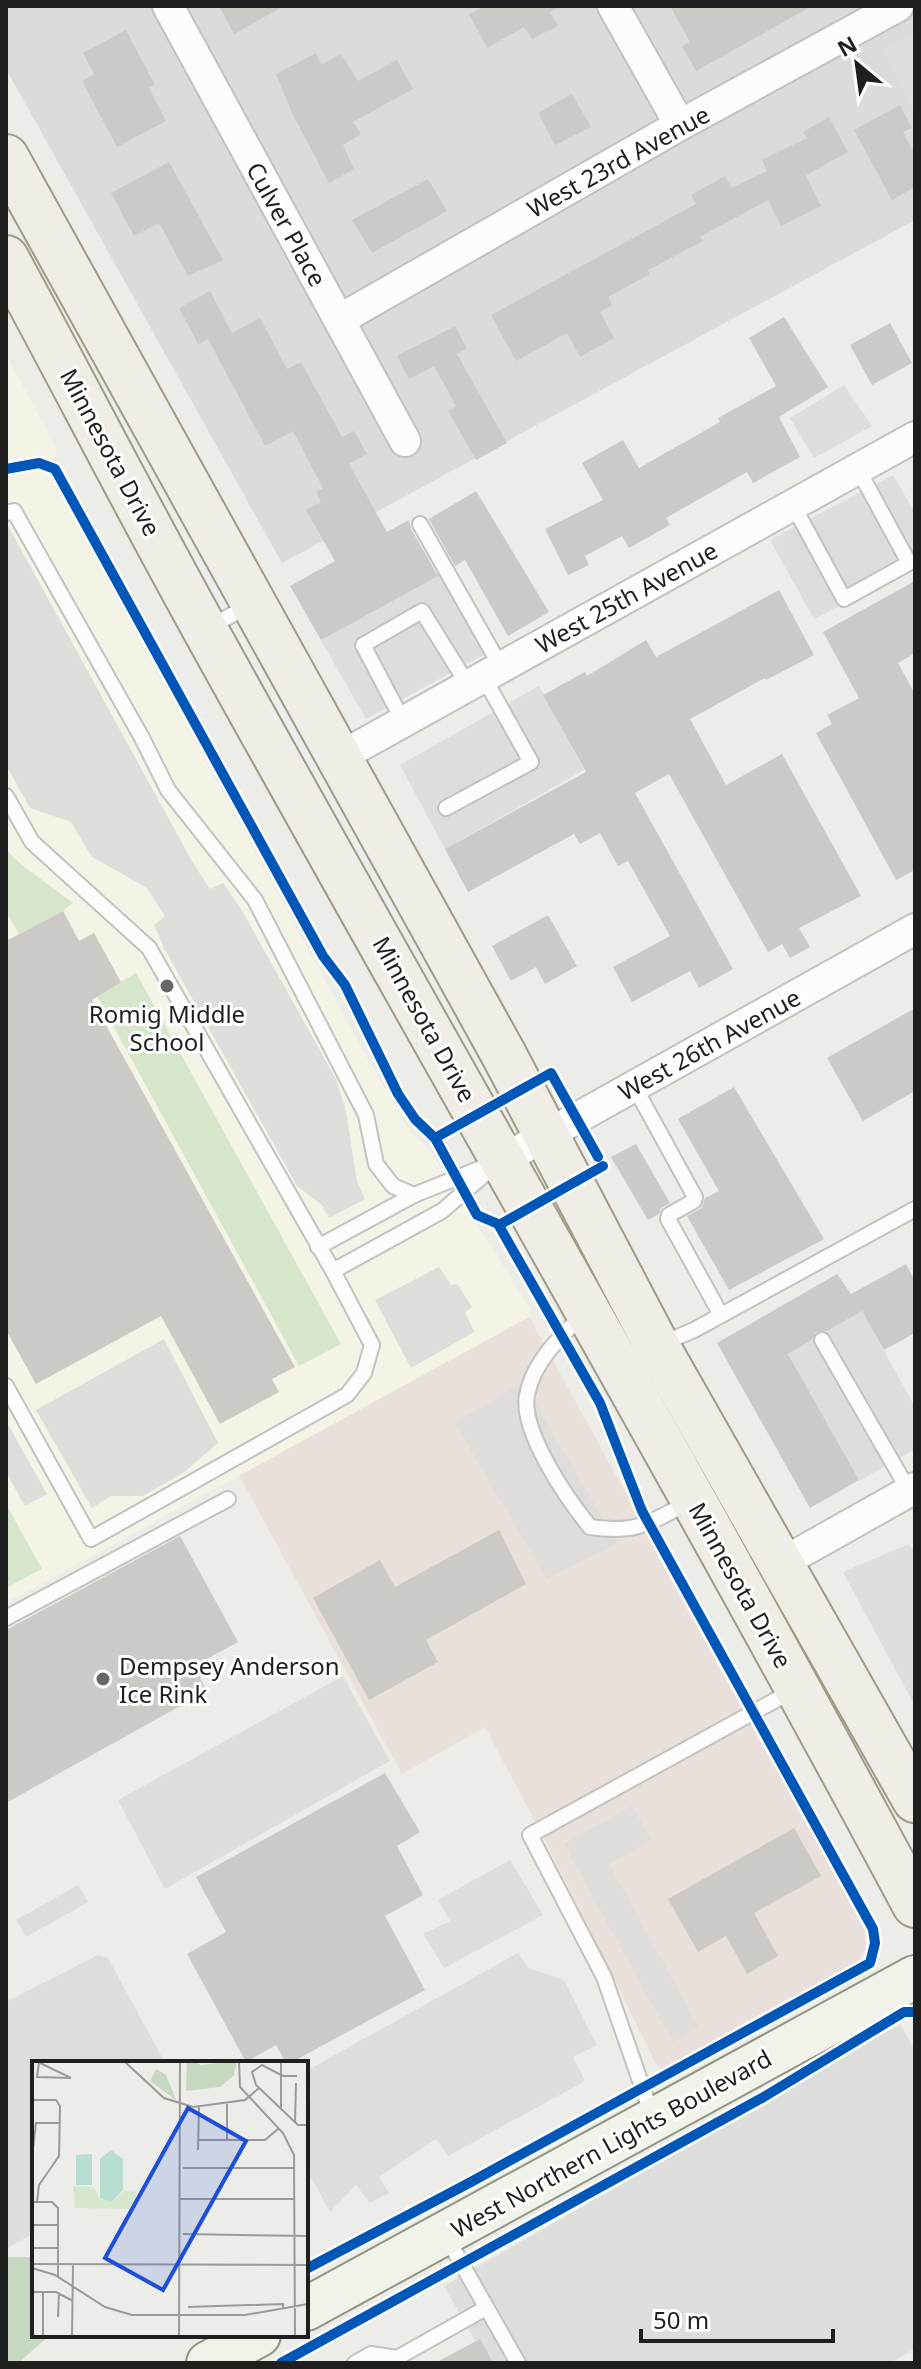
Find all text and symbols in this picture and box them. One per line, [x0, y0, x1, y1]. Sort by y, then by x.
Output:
north arrow [817, 24, 897, 104]
text: N [832, 28, 862, 63]
street label: West 23rd Avenue [521, 97, 715, 225]
street label: Culver Place [239, 156, 335, 292]
street label: Minnesota Drive [53, 363, 169, 541]
street label: West 25th Avenue [529, 533, 723, 661]
street label: Minnesota Drive [366, 930, 484, 1108]
marker: Romig Middle School [158, 977, 176, 995]
street label: West 26th Avenue [612, 980, 806, 1108]
place label: Romig Middle School [89, 997, 245, 1058]
street label: Minnesota Drive [682, 1496, 800, 1674]
place label: Dempsey Anderson Ice Rink [119, 1649, 340, 1710]
marker: Dempsey Anderson Ice Rink [94, 1670, 112, 1688]
street label: West Northern Lights Boulevard [445, 2041, 777, 2245]
inset map [32, 2061, 308, 2337]
scale bar [641, 2293, 833, 2343]
text: 50 m [653, 2303, 709, 2336]

